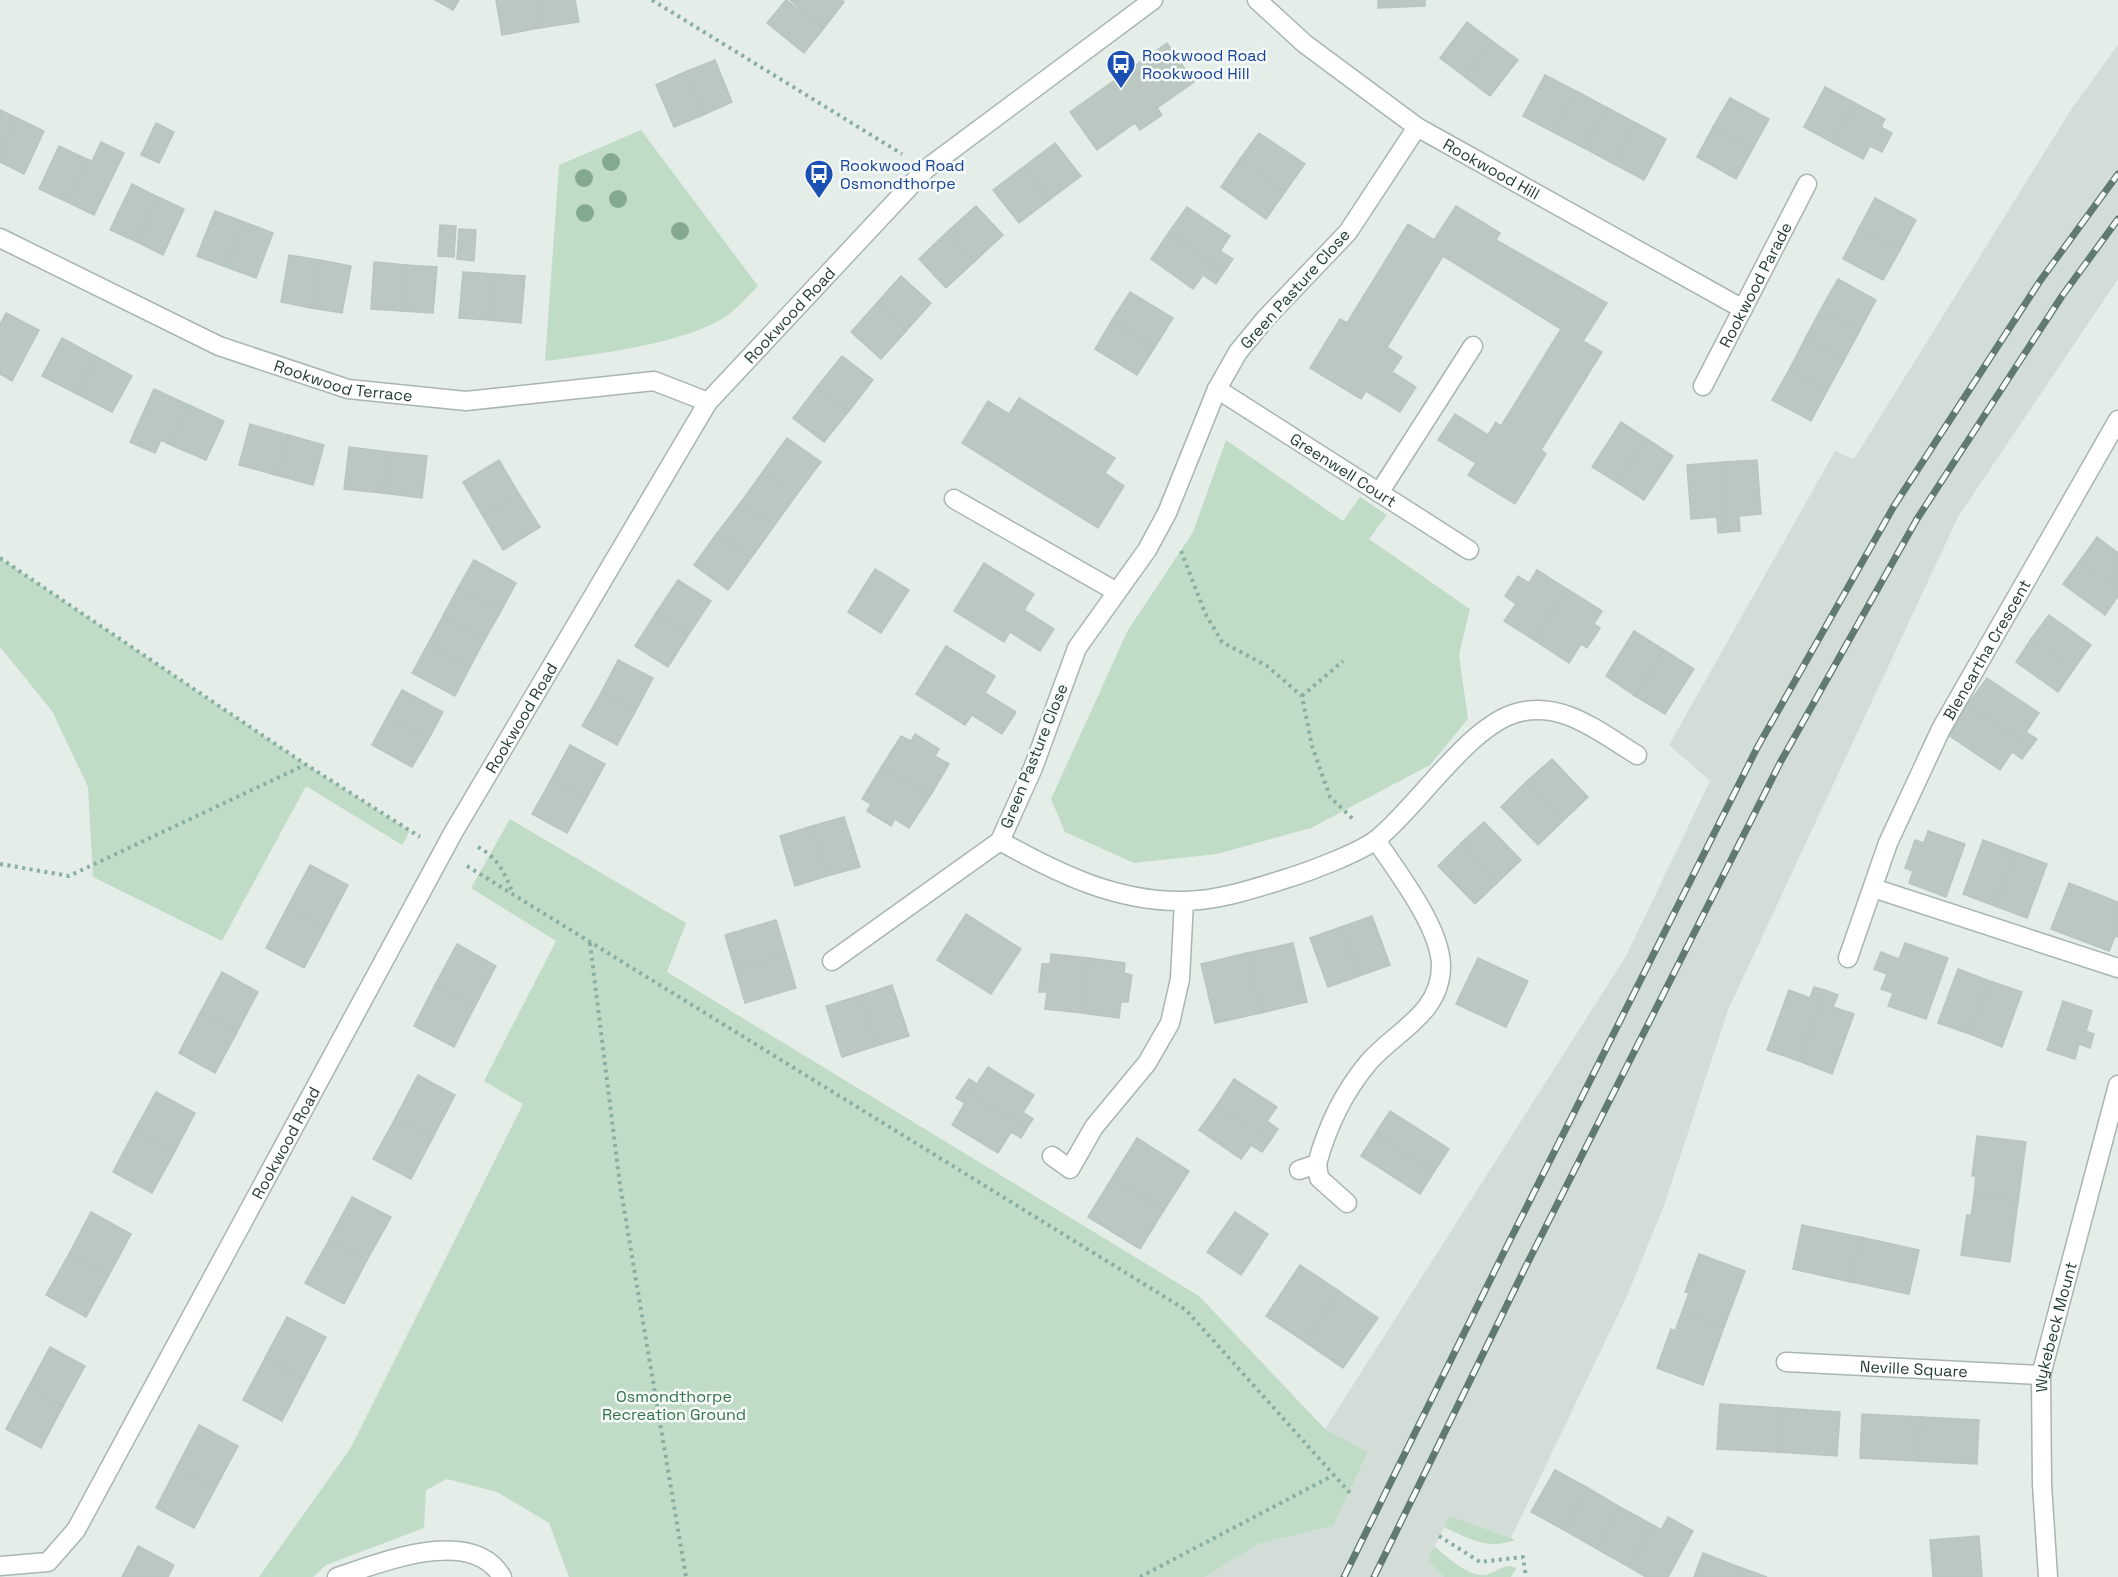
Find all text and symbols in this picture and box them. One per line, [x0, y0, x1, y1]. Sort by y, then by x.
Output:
place label: Rookwood Road Rookwood Hill [1142, 45, 1267, 84]
bus stop icon: Rookwood Road Rookwood Hill [1105, 48, 1137, 90]
street label: Rookwood Hill [1440, 133, 1544, 204]
place label: Rookwood Road Osmondthorpe [840, 155, 965, 194]
bus stop icon: Rookwood Road Osmondthorpe [803, 158, 835, 200]
street label: Rookwood Parade [1714, 218, 1796, 351]
street label: Green Pasture Close [1236, 225, 1354, 353]
street label: Rookwood Road [739, 262, 840, 368]
street label: Rookwood Terrace [271, 355, 414, 406]
street label: Greenwell Court [1286, 428, 1401, 512]
street label: Blencartha Crescent [1938, 575, 2035, 724]
street label: Rookwood Road [480, 659, 562, 777]
street label: Green Pasture Close [995, 680, 1073, 832]
street label: Rookwood Road [247, 1083, 324, 1203]
street label: Wykebeck Mount [2030, 1259, 2081, 1392]
street label: Neville Square [1859, 1355, 1968, 1382]
park label: Osmondthorpe Recreation Ground [602, 1386, 746, 1425]

